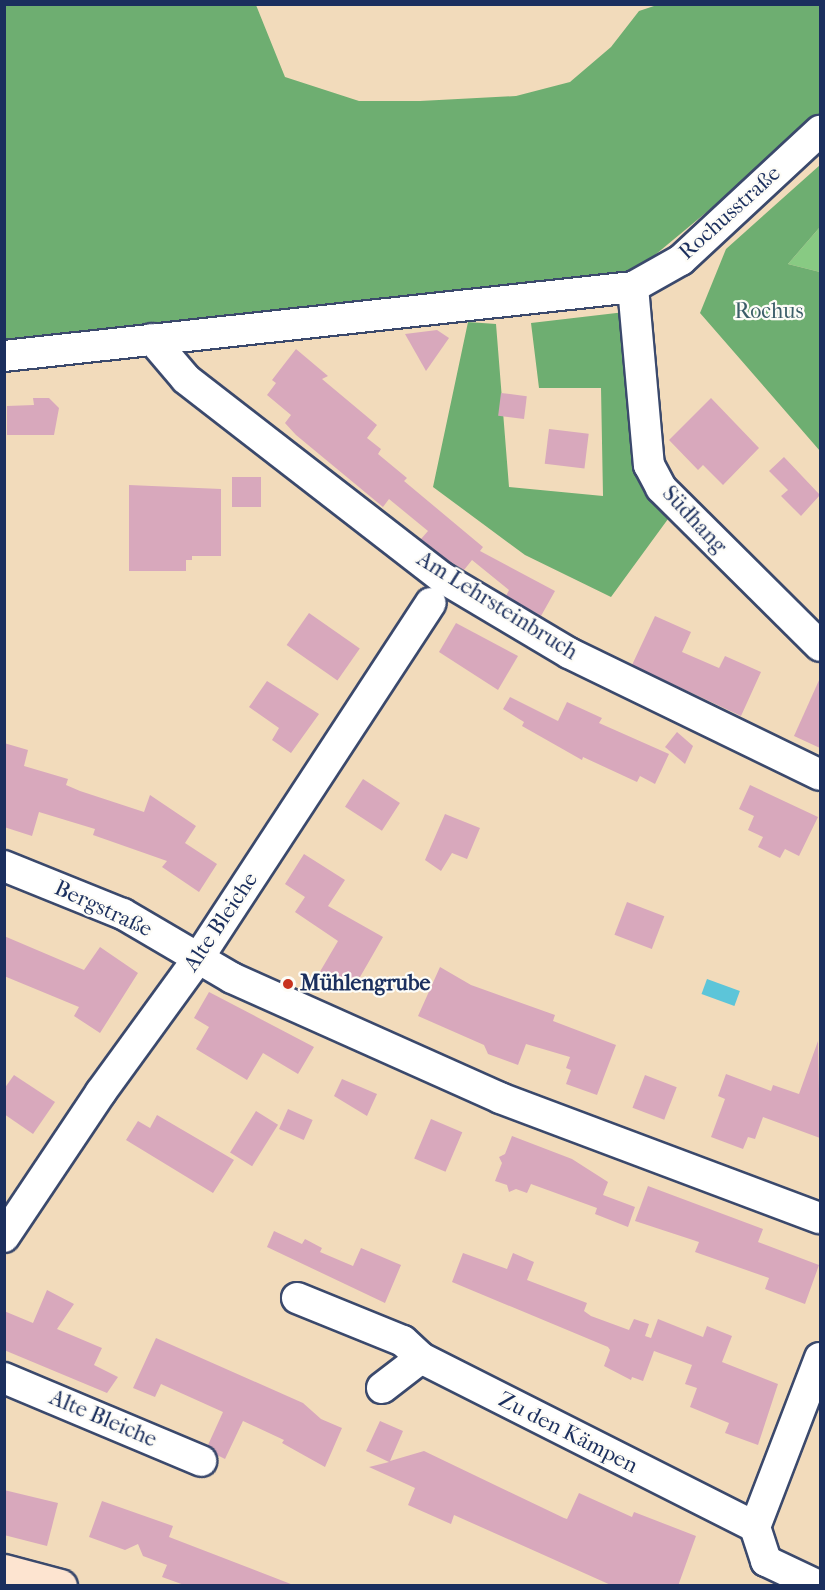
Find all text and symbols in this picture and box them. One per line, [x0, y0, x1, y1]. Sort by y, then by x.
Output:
street label: Rochusstraße [674, 161, 786, 265]
park label: Rochus [734, 299, 804, 325]
street label: Südhang [656, 481, 732, 559]
street label: Am Lehrsteinbruch [412, 546, 582, 666]
street label: Alte Bleiche [178, 867, 264, 977]
street label: Bergstraße [50, 875, 156, 943]
place label: Mühlengrube [300, 971, 430, 997]
marker: Mühlengrube [281, 977, 295, 991]
street label: Alte Bleiche [45, 1385, 161, 1453]
street label: Zu den Kämpen [494, 1387, 642, 1479]

